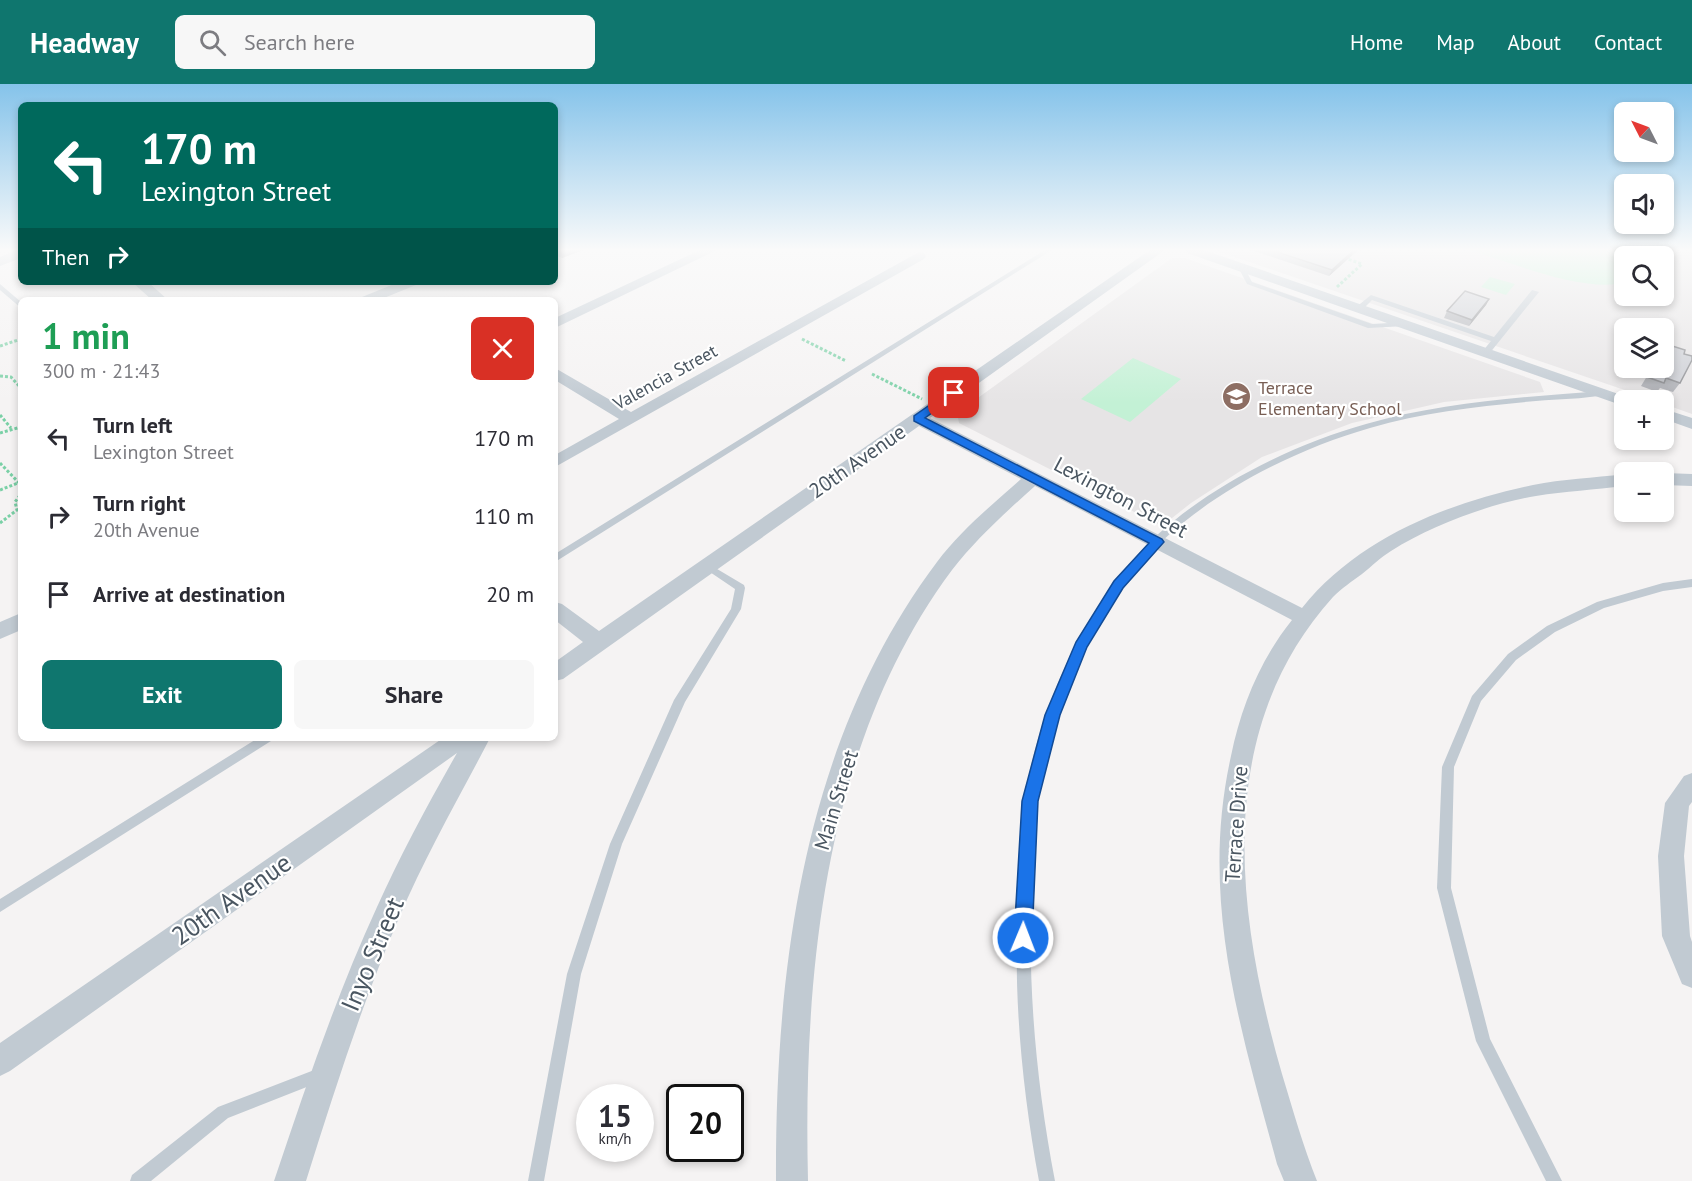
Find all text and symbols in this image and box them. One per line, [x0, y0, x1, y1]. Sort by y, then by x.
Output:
search box [175, 15, 595, 69]
text: Headway [30, 24, 139, 61]
icon: search [196, 26, 229, 59]
text: Search here [244, 28, 355, 56]
text: Home [1350, 29, 1403, 56]
text: Map [1436, 29, 1475, 56]
text: About [1508, 29, 1561, 56]
text: Contact [1594, 29, 1662, 56]
north arrow [1614, 102, 1674, 162]
map controls [1614, 102, 1674, 522]
text: 170 m [141, 121, 257, 176]
icon: left [42, 126, 120, 204]
text: Lexington Street [141, 174, 331, 208]
button: sound [1614, 174, 1674, 234]
icon: right [101, 240, 134, 273]
text: Then [42, 243, 89, 271]
button: search [1614, 246, 1674, 306]
text: 1 min [42, 312, 130, 359]
button: close [471, 317, 534, 380]
button: layers [1614, 318, 1674, 378]
street label: Valencia Street [608, 339, 721, 415]
text: 300 m · 21:43 [42, 358, 160, 384]
pin [928, 367, 979, 418]
icon: arrive [937, 376, 970, 409]
place label: Terrace Elementary School [1258, 376, 1402, 420]
school or university icon: Terrace Elementary School [1221, 381, 1253, 413]
button: + [1614, 390, 1674, 450]
text: Turn left [93, 411, 173, 439]
street label: 20th Avenue [803, 418, 911, 504]
icon: left [42, 422, 75, 455]
text: 170 m [474, 424, 534, 452]
text: Lexington Street [93, 439, 234, 465]
street label: Lexington Street [1049, 450, 1193, 544]
button: − [1614, 462, 1674, 522]
text: Turn right [93, 489, 185, 517]
icon: right [42, 500, 75, 533]
text: 110 m [474, 502, 534, 530]
text: 20th Avenue [93, 517, 200, 543]
icon: arrive [42, 578, 75, 611]
text: Arrive at destination [93, 580, 285, 608]
text: 20 m [486, 580, 534, 608]
button: Exit [42, 660, 282, 729]
button: Share [294, 660, 534, 729]
street label: Main Street [808, 747, 864, 853]
street label: Terrace Drive [1218, 765, 1254, 883]
street label: 20th Avenue [165, 846, 297, 952]
street label: Inyo Street [333, 892, 411, 1016]
position arrow [991, 906, 1055, 970]
speed limit sign: 20 [666, 1084, 744, 1162]
text: 15 [598, 1096, 632, 1135]
text: km/h [599, 1129, 631, 1148]

